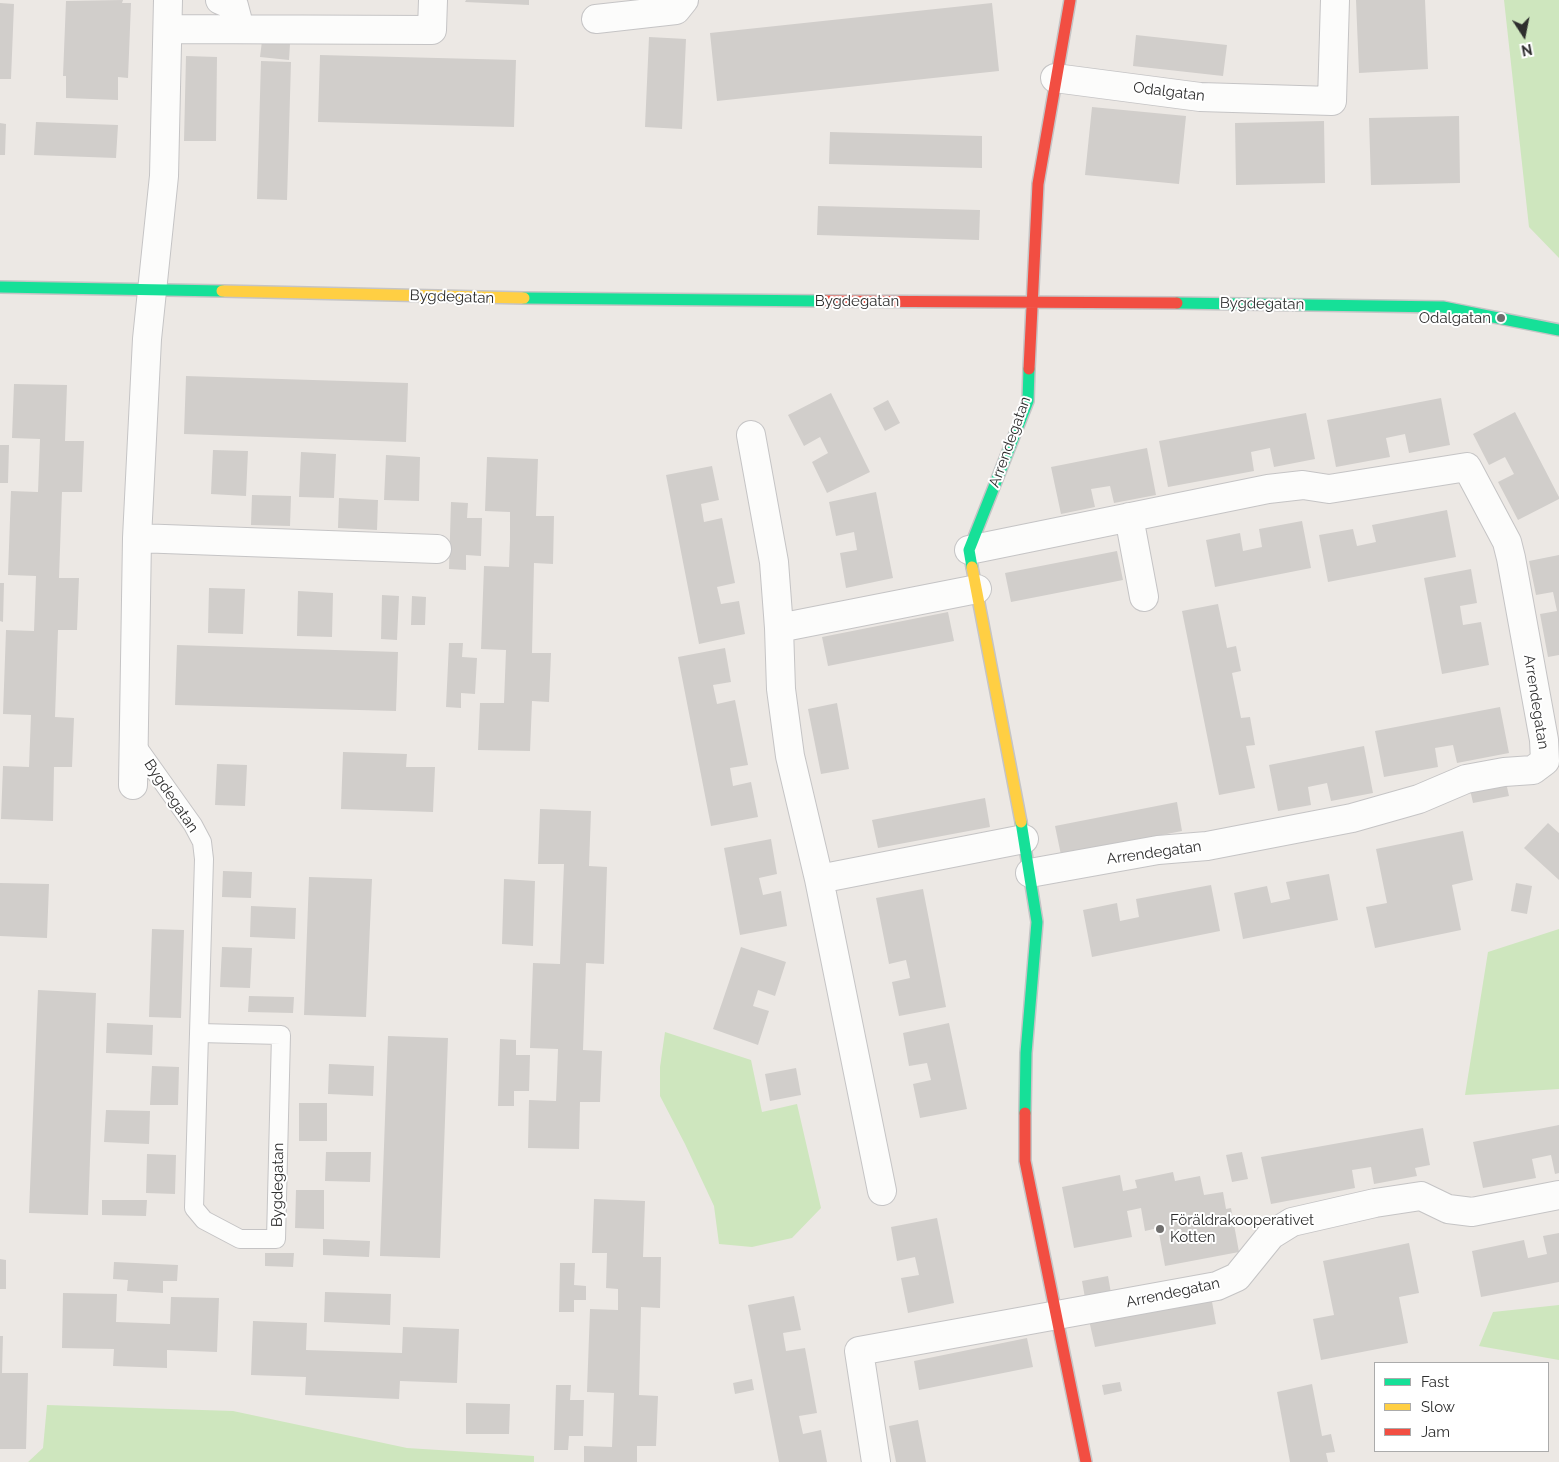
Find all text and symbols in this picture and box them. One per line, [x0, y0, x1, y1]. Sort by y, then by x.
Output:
north arrow [1499, 10, 1549, 60]
text: N [1520, 41, 1534, 59]
street label: Odalgatan [1132, 79, 1206, 105]
street label: Bygdegatan [409, 287, 495, 307]
street label: Bygdegatan [815, 292, 899, 310]
street label: Bygdegatan [1220, 294, 1304, 314]
place label: Odalgatan [1419, 309, 1491, 327]
marker: Odalgatan [1495, 312, 1507, 324]
street label: Arrendegatan [985, 394, 1035, 490]
street label: Arrendegatan [1520, 653, 1552, 751]
street label: Bygdegatan [140, 756, 202, 836]
street label: Arrendegatan [1105, 837, 1203, 869]
street label: Bygdegatan [268, 1143, 288, 1227]
place label: Föräldrakooperativet Kotten [1170, 1211, 1314, 1246]
marker: Föräldrakooperativet Kotten [1154, 1223, 1166, 1235]
street label: Arrendegatan [1124, 1274, 1222, 1312]
legend [1374, 1362, 1549, 1452]
text: Fast [1421, 1373, 1449, 1391]
text: Slow [1421, 1398, 1455, 1416]
text: Jam [1421, 1423, 1450, 1441]

